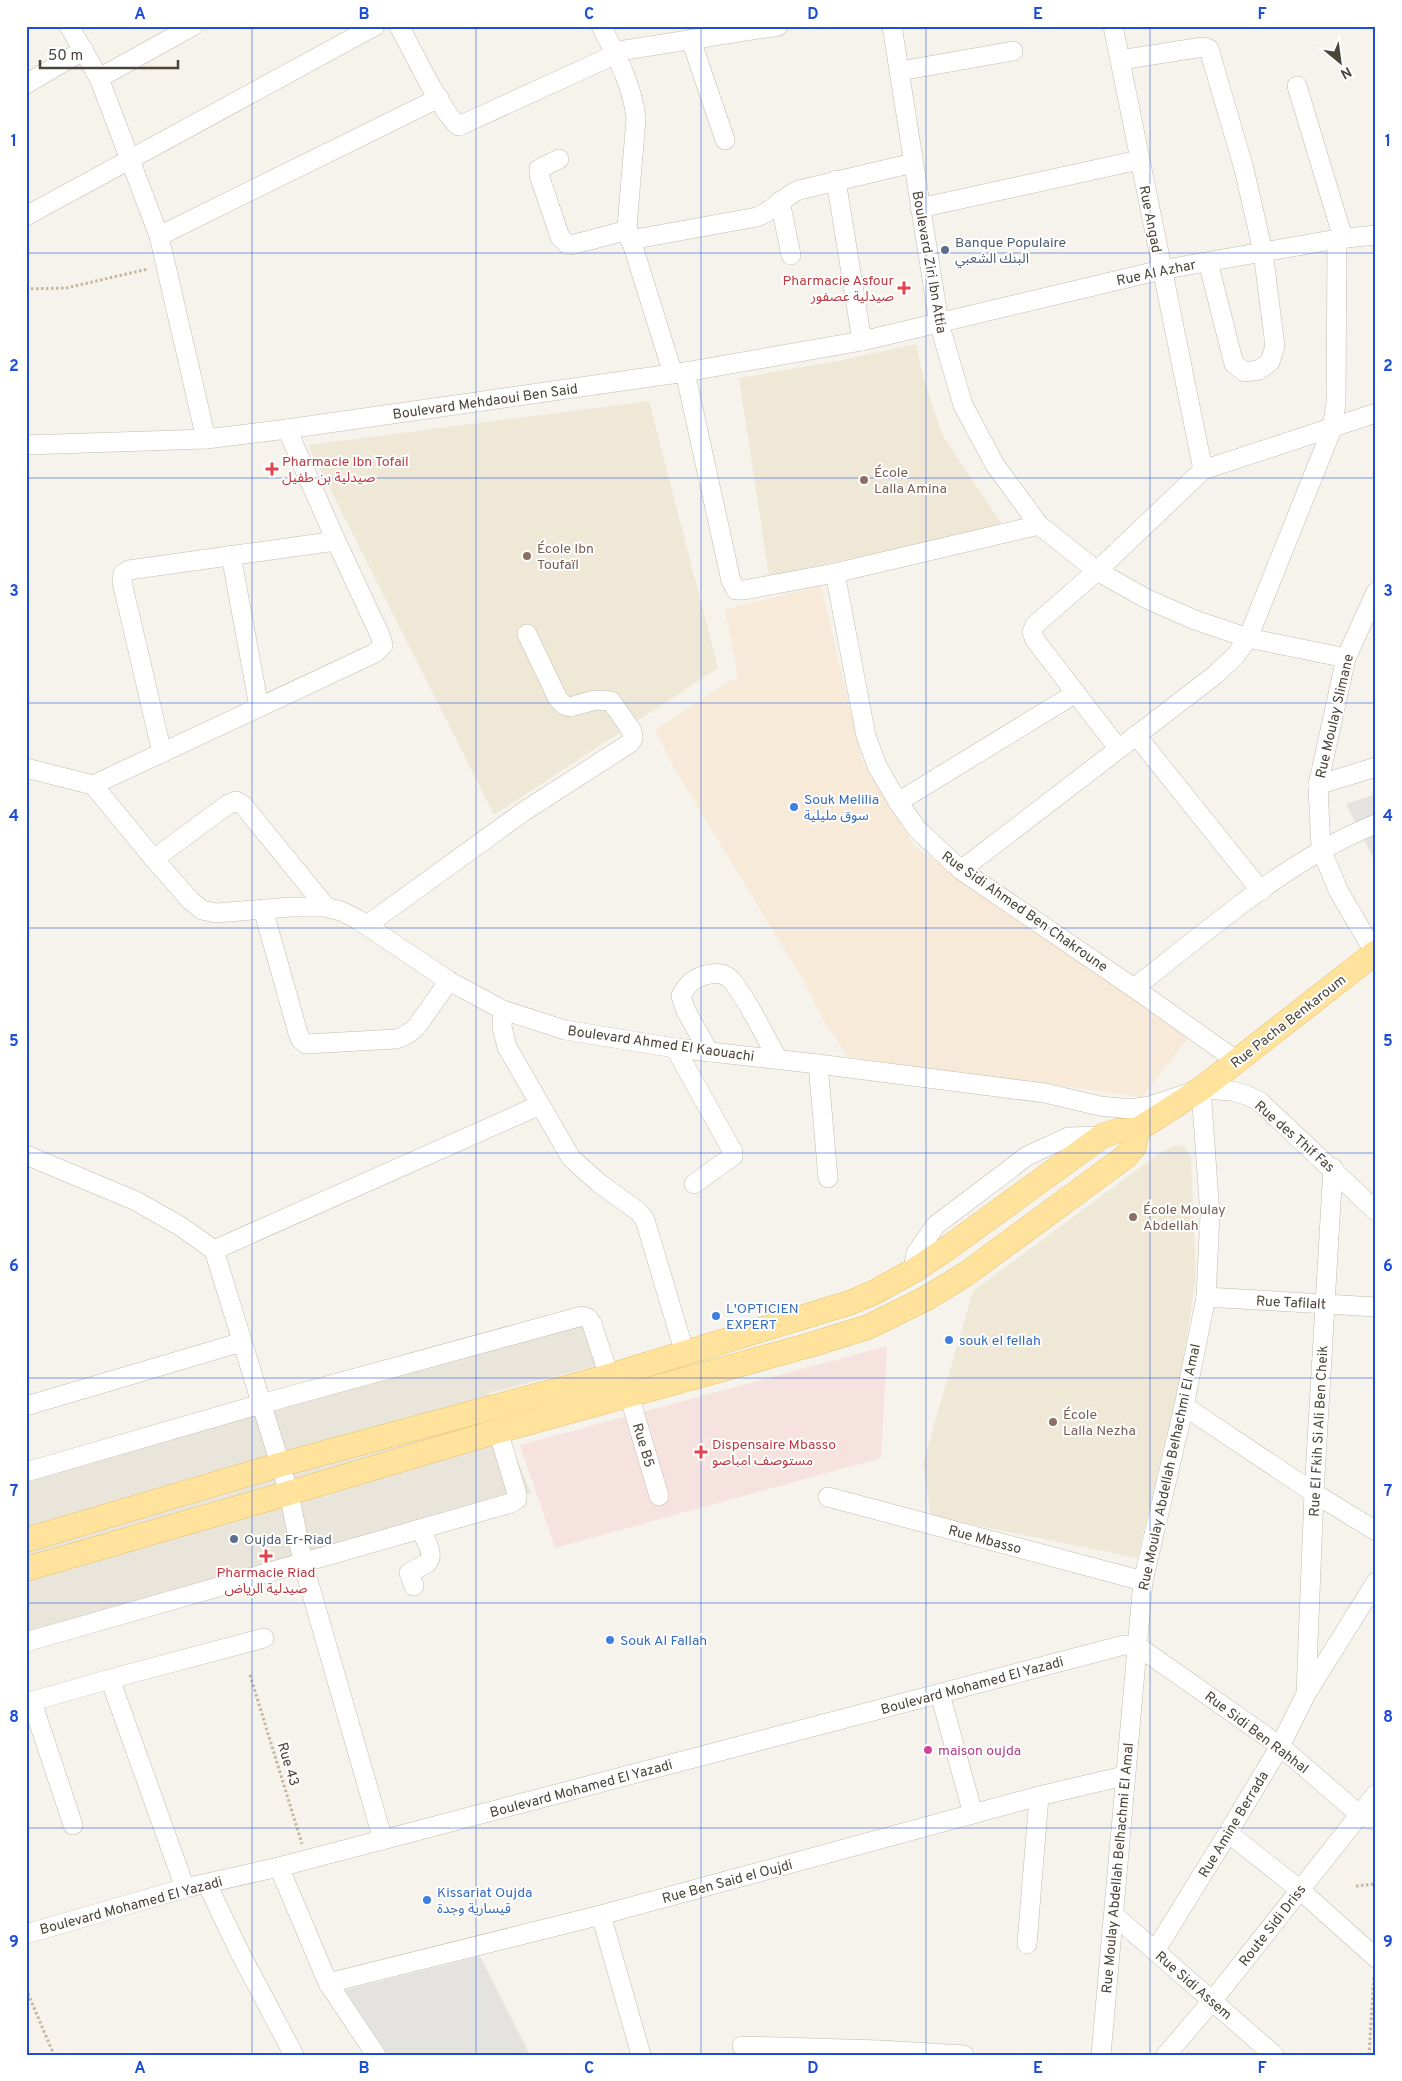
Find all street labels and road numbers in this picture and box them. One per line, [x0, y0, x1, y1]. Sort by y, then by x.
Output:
street label: Rue Angad [1135, 184, 1164, 254]
street label: Boulevard Ziri Ibn Attia [908, 190, 949, 335]
street label: Rue Al Azhar [1115, 257, 1198, 290]
street label: Boulevard Mehdaoui Ben Said [392, 381, 579, 424]
street label: Rue Moulay Slimane [1313, 652, 1358, 780]
street label: Rue Sidi Ahmed Ben Chakroune [938, 848, 1111, 976]
street label: Rue Pacha Benkaroum [1228, 972, 1350, 1073]
street label: Boulevard Ahmed El Kaouachi [566, 1023, 755, 1066]
street label: Rue des Thif Fas [1251, 1098, 1338, 1177]
street label: Rue Tafilalt [1256, 1293, 1326, 1314]
street label: Rue Moulay Abdellah Belhachmi El Amal [1136, 1342, 1205, 1592]
street label: Rue El Fkih Si Ali Ben Cheik [1307, 1345, 1332, 1517]
street label: Rue B5 [628, 1421, 657, 1470]
street label: Rue Mbasso [946, 1523, 1023, 1558]
street label: Boulevard Mohamed El Yazadi [879, 1654, 1066, 1719]
street label: Rue Sidi Ben Rahhal [1201, 1689, 1312, 1778]
street label: Rue 43 [273, 1741, 302, 1788]
street label: Rue Moulay Abdellah Belhachmi El Amal [1099, 1742, 1138, 1994]
street label: Boulevard Mohamed El Yazadi [488, 1757, 675, 1822]
street label: Rue Amine Berrada [1196, 1768, 1273, 1881]
street label: Rue Ben Said el Oujdi [660, 1857, 795, 1908]
street label: Boulevard Mohamed El Yazadi [38, 1874, 225, 1939]
street label: Route Sidi Driss [1236, 1882, 1310, 1970]
street label: Rue Sidi Assem [1151, 1948, 1235, 2024]

